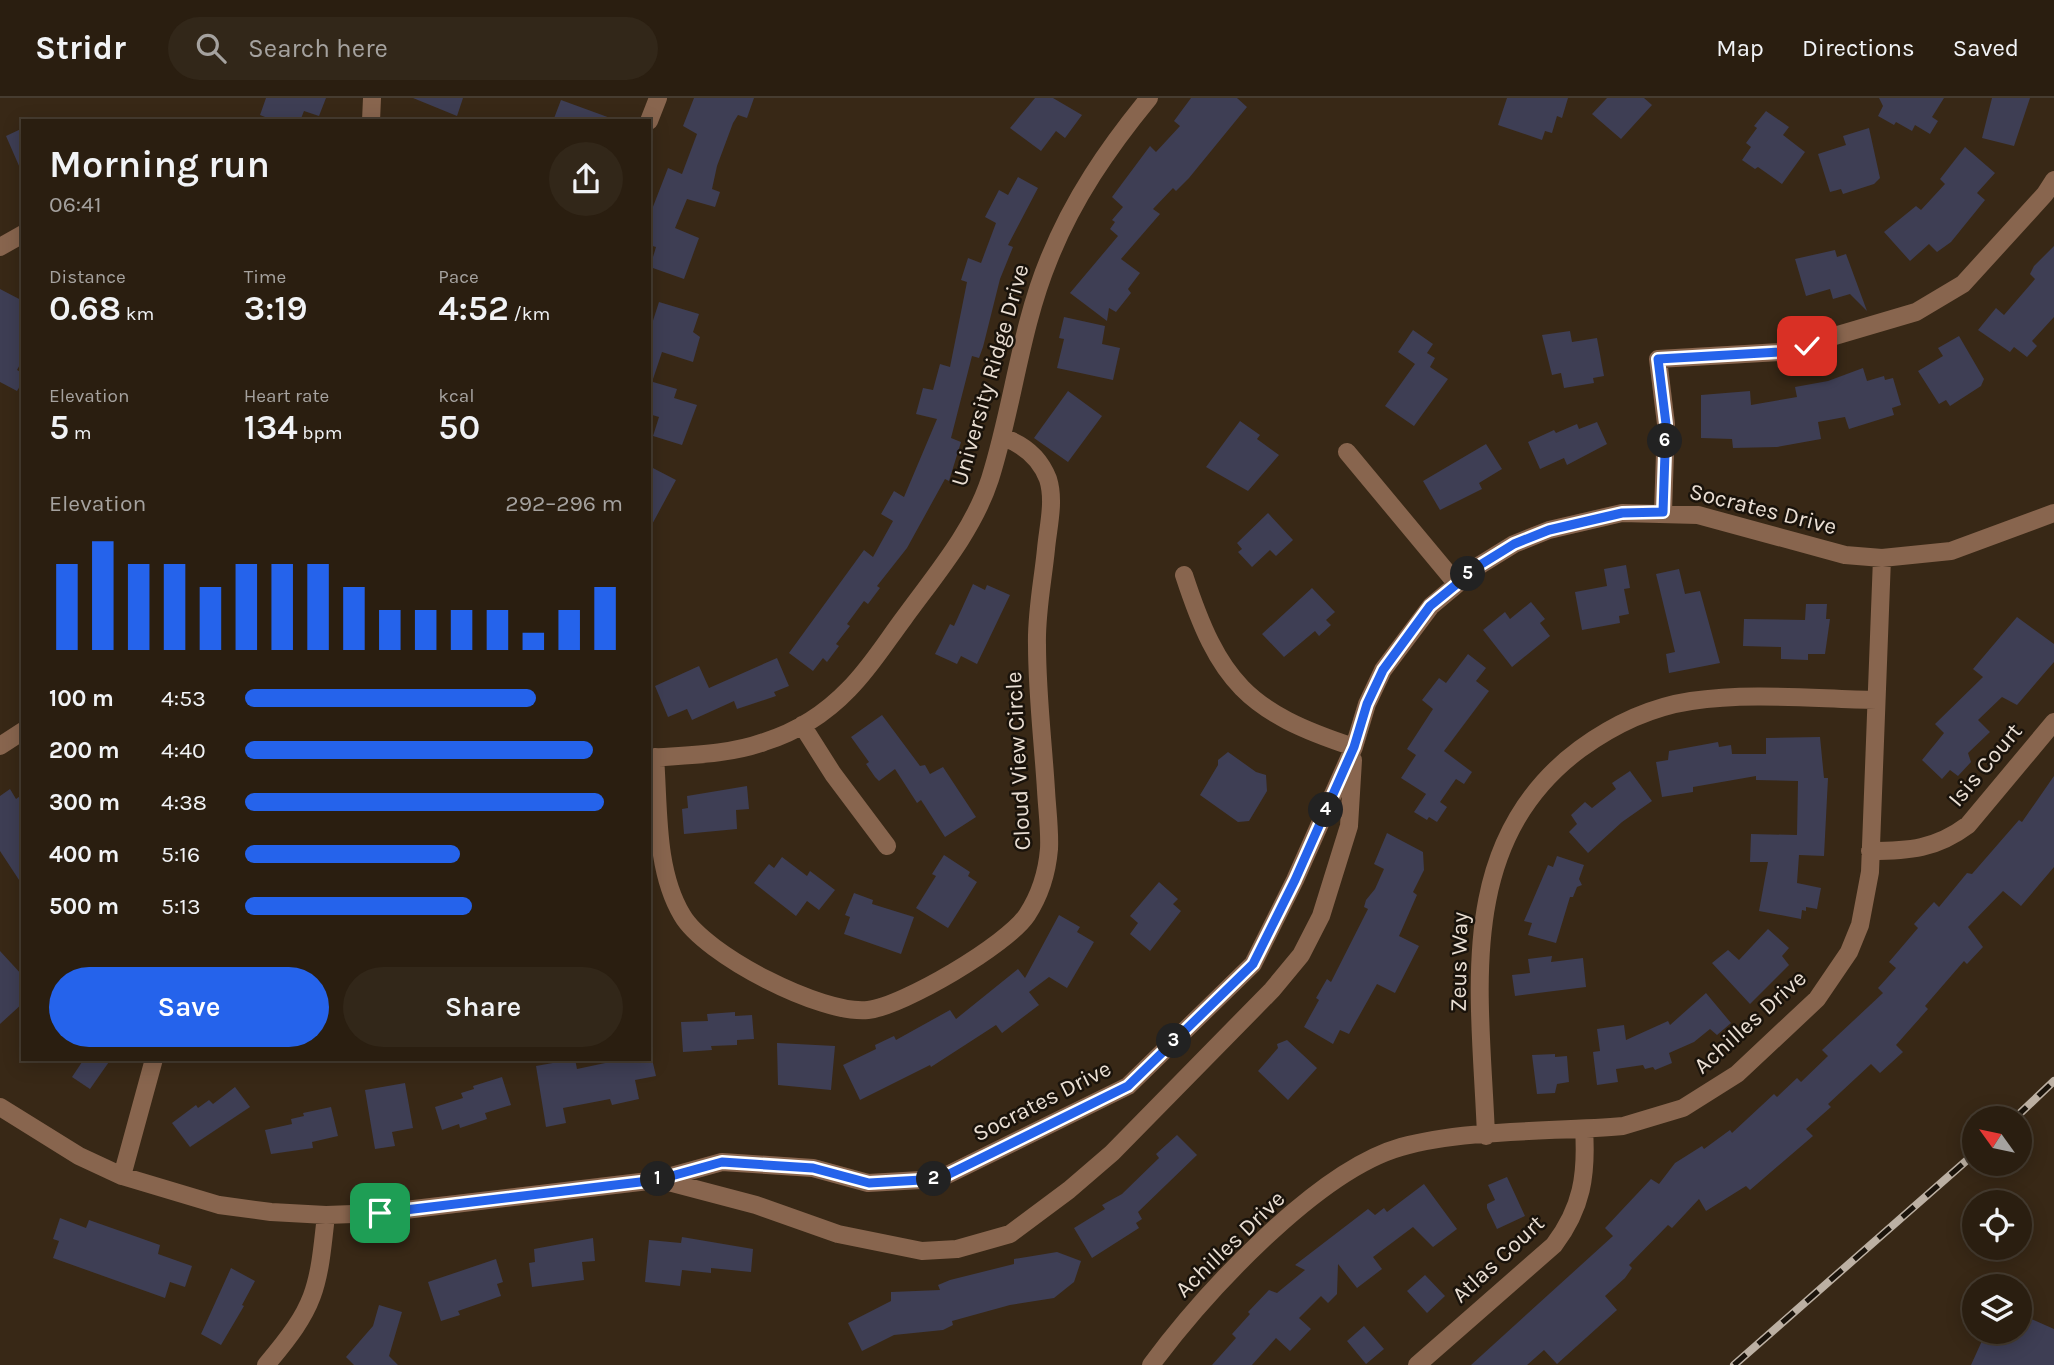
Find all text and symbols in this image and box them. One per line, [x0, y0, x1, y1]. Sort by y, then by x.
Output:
search box [168, 17, 658, 80]
text: Stridr [35, 29, 126, 67]
icon: search [192, 29, 230, 67]
text: Search here [248, 33, 388, 64]
text: Map [1716, 34, 1764, 62]
text: Directions [1802, 34, 1915, 62]
text: Saved [1953, 34, 2019, 62]
text: Morning run [49, 142, 270, 187]
button: share [549, 142, 623, 216]
text: 06:41 [49, 191, 102, 218]
street label: University Ridge Drive [945, 261, 1035, 489]
text: Distance [49, 266, 126, 288]
text: Time [244, 266, 286, 288]
text: Pace [438, 266, 479, 288]
text: 0.68 [49, 288, 121, 329]
text: 3:19 [244, 288, 307, 329]
text: 4:52 [438, 288, 509, 329]
text: km [121, 303, 154, 325]
text: /km [509, 303, 550, 325]
pin [1777, 316, 1837, 376]
icon: check [1788, 327, 1826, 365]
text: Elevation [49, 385, 129, 407]
text: Heart rate [244, 385, 329, 407]
text: kcal [438, 385, 475, 407]
text: 5 [49, 407, 69, 448]
text: 134 [244, 407, 298, 448]
text: 50 [438, 407, 480, 448]
text: m [69, 422, 92, 444]
text: bpm [298, 422, 343, 444]
pin: 6 [1648, 424, 1682, 458]
text: 6 [1659, 429, 1670, 451]
street label: Socrates Drive [1686, 478, 1840, 540]
text: Elevation [49, 490, 146, 517]
text: 292–296 m [505, 490, 623, 517]
pin: 5 [1450, 556, 1486, 592]
text: 5 [1462, 562, 1473, 584]
street label: Cloud View Circle [1000, 671, 1036, 851]
text: 100 m [49, 685, 114, 712]
text: 4:53 [161, 685, 206, 712]
street label: Isis Court [1942, 718, 2028, 812]
text: 200 m [49, 737, 120, 764]
text: 4:40 [161, 737, 206, 764]
text: 300 m [49, 789, 120, 816]
text: 4:38 [161, 789, 207, 816]
pin: 4 [1308, 792, 1344, 828]
text: 4 [1320, 798, 1331, 820]
text: 400 m [49, 841, 119, 868]
text: 5:16 [161, 841, 200, 868]
text: 500 m [49, 893, 119, 920]
text: 5:13 [161, 893, 200, 920]
street label: Zeus Way [1445, 911, 1473, 1012]
street label: Achilles Drive [1688, 965, 1812, 1079]
button: Save [49, 967, 329, 1047]
button: Share [343, 967, 623, 1047]
pin: 3 [1156, 1024, 1192, 1058]
text: 3 [1168, 1029, 1179, 1051]
street label: Socrates Drive [969, 1055, 1115, 1147]
north arrow [1962, 1106, 2032, 1176]
map controls [1962, 1106, 2032, 1344]
pin: 1 [640, 1162, 676, 1196]
pin: 2 [916, 1162, 951, 1196]
text: 1 [654, 1167, 661, 1189]
text: 2 [928, 1167, 939, 1189]
pin [350, 1183, 410, 1243]
street label: Achilles Drive [1170, 1185, 1290, 1303]
button: locate [1962, 1190, 2032, 1260]
icon: arrive [361, 1194, 399, 1232]
street label: Atlas Court [1446, 1209, 1550, 1308]
button: layers [1962, 1274, 2032, 1344]

